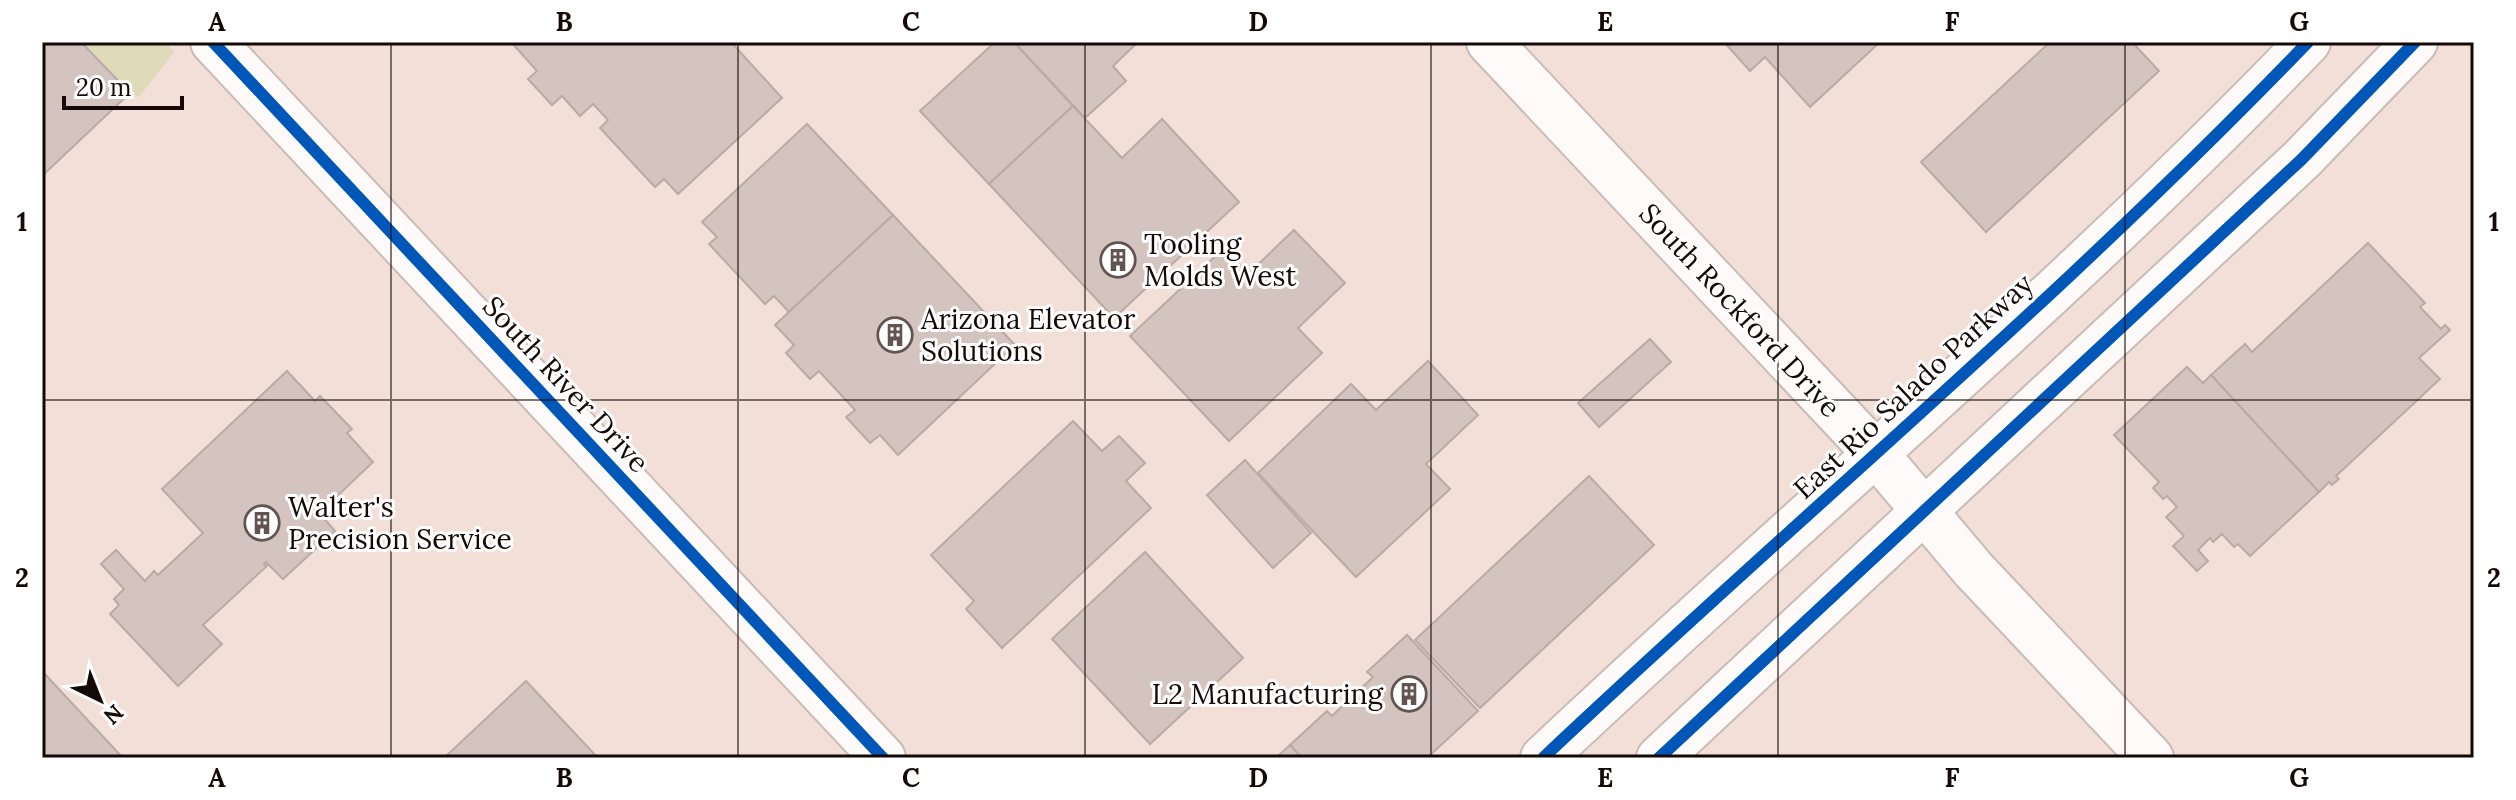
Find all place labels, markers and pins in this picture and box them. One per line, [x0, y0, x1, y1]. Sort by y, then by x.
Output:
place label: Tooling Molds West [1144, 226, 1296, 294]
building icon: Tooling Molds West [1099, 241, 1137, 279]
place label: Arizona Elevator Solutions [920, 301, 1135, 369]
building icon: Arizona Elevator Solutions [876, 316, 914, 354]
place label: Walter's Precision Service [288, 489, 512, 557]
building icon: Walter's Precision Service [243, 504, 281, 542]
building icon: L2 Manufacturing [1390, 675, 1428, 713]
place label: L2 Manufacturing [1152, 676, 1384, 712]

